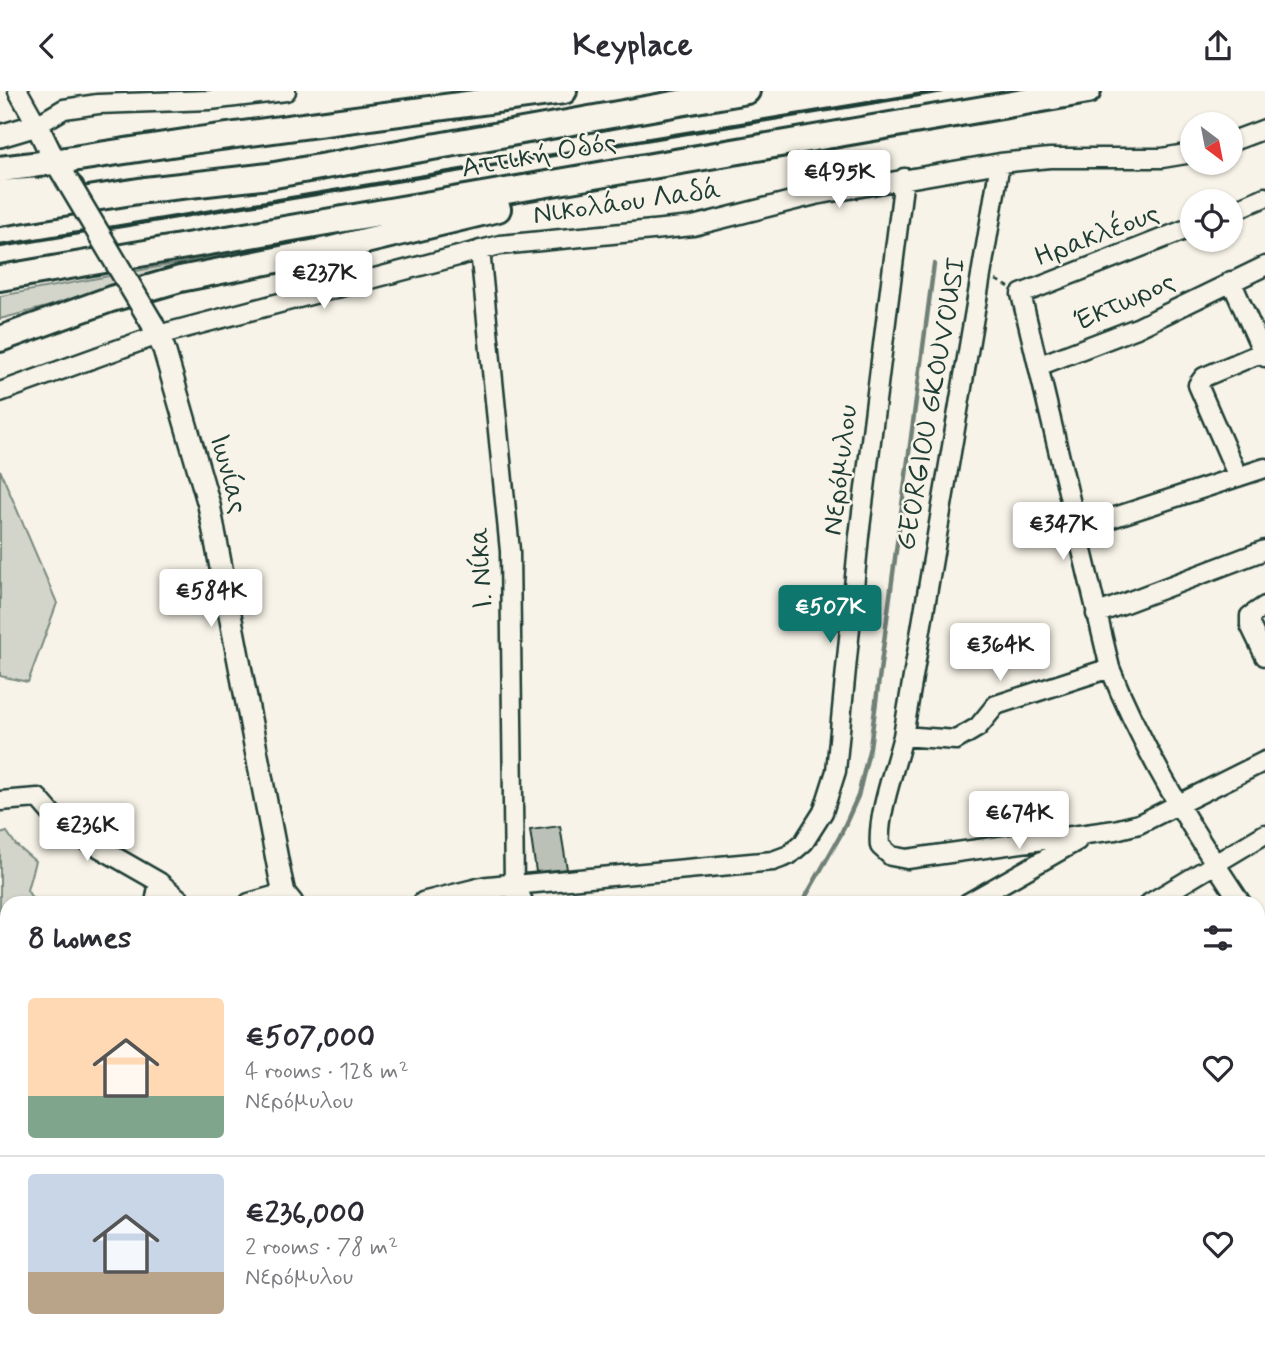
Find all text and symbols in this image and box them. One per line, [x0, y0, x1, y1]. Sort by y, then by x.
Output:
text: Keyplace [572, 25, 693, 67]
icon: back [28, 27, 66, 65]
icon: share [1199, 27, 1237, 65]
north arrow [1180, 112, 1242, 175]
map controls [1180, 112, 1243, 252]
street label: Αττική Οδός [459, 124, 619, 188]
pin: €495K [790, 151, 888, 210]
text: €495K [803, 158, 875, 188]
street label: Νικολάου Λαδά [531, 172, 723, 234]
button: locate [1180, 189, 1243, 252]
street label: Ηρακλέους [1029, 195, 1165, 277]
pin: €237K [275, 251, 373, 311]
street label: GEORGIOU GKOUVOUSI [888, 255, 976, 553]
text: €237K [291, 259, 357, 289]
street label: Έκτωρος [1069, 263, 1181, 341]
street label: Νερόμυλου [815, 402, 867, 538]
street label: Ιωνίας [200, 430, 256, 518]
pin: €347K [1014, 503, 1112, 562]
text: €347K [1029, 510, 1097, 540]
street label: Ι. Νίκα [461, 526, 503, 610]
pin: €584K [162, 569, 260, 629]
text: €584K [175, 577, 247, 607]
pin: €507K [781, 585, 879, 645]
text: €507K [794, 593, 866, 623]
pin: €364K [951, 623, 1049, 683]
text: €364K [966, 631, 1034, 661]
pin: €674K [970, 791, 1068, 851]
text: €674K [985, 799, 1053, 829]
pin: €236K [38, 803, 136, 863]
text: €236K [55, 811, 119, 841]
text: 8 homes [28, 919, 131, 958]
icon: filters [1199, 919, 1237, 957]
text: €507,000 [245, 1018, 375, 1057]
icon: home [84, 1026, 168, 1110]
icon: heart [1199, 1049, 1237, 1087]
text: 4 rooms · 128 m² [245, 1057, 409, 1087]
text: Νερόμυλου [245, 1087, 353, 1117]
text: €236,000 [245, 1194, 365, 1233]
icon: home [84, 1202, 168, 1286]
icon: heart [1199, 1225, 1237, 1263]
text: 2 rooms · 78 m² [245, 1233, 398, 1263]
text: Νερόμυλου [245, 1263, 353, 1293]

